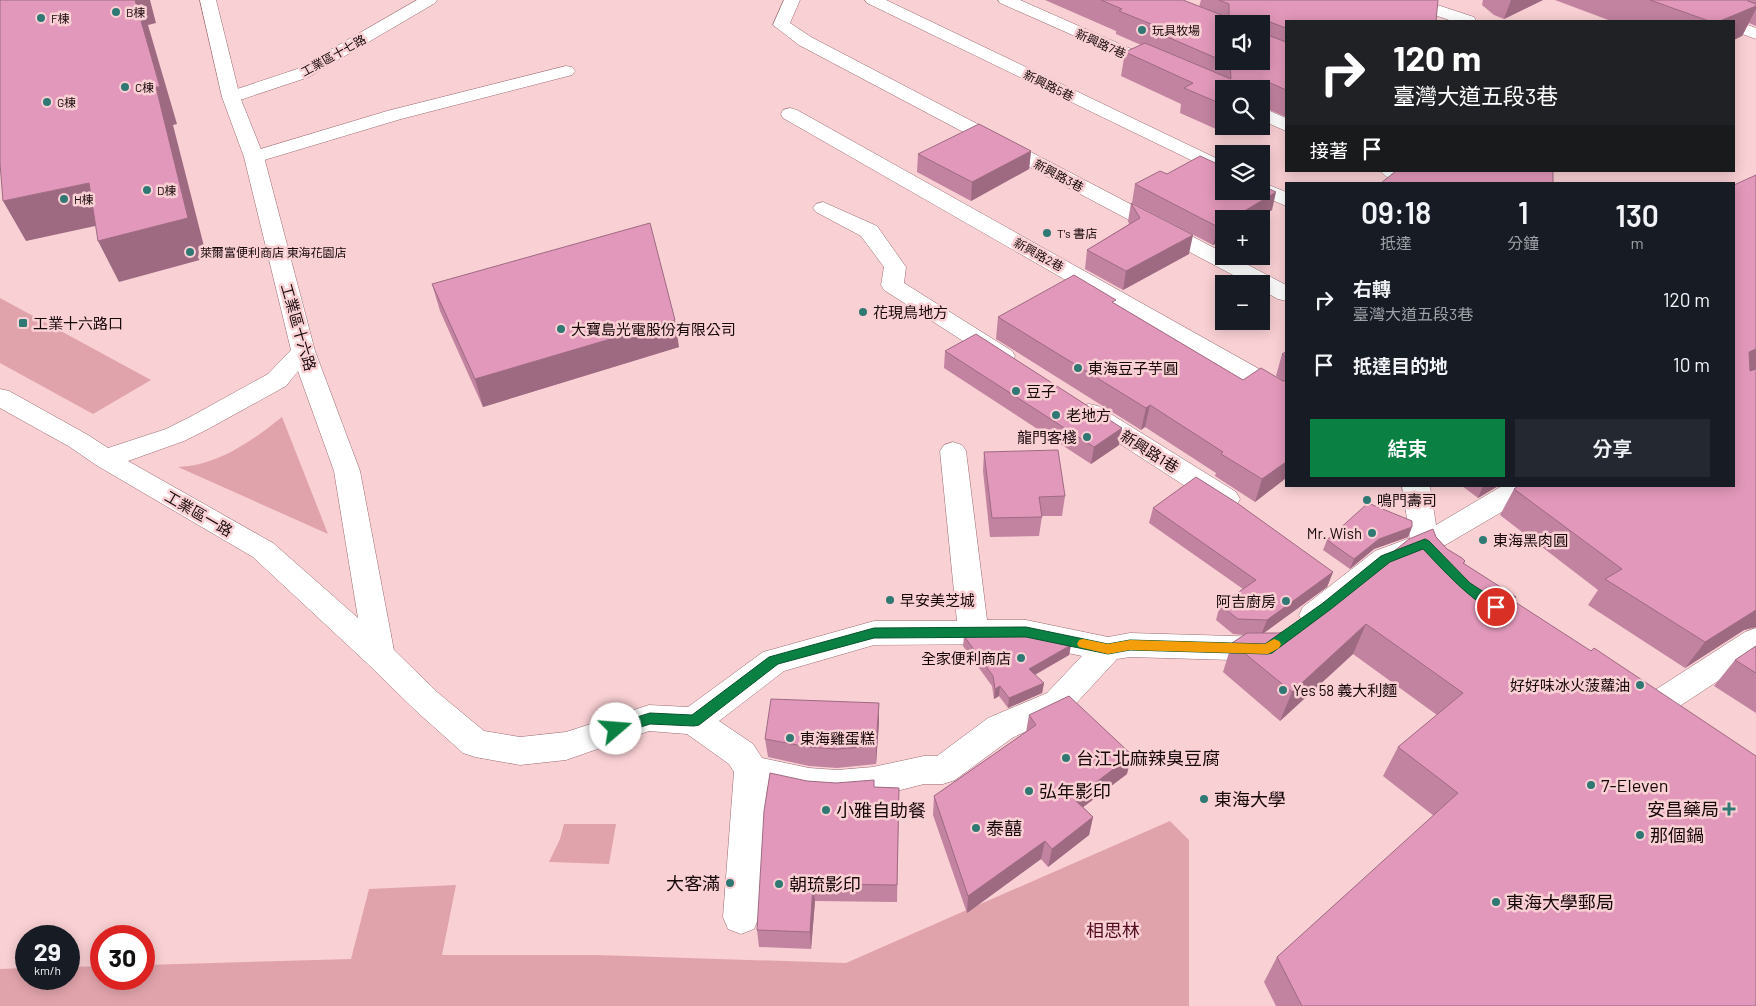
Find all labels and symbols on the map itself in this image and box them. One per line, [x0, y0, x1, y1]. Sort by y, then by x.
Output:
place label: B棟 [126, 5, 146, 19]
marker: B棟 [110, 6, 122, 18]
place label: F棟 [51, 11, 70, 25]
marker: F棟 [35, 12, 47, 24]
place label: 玩具牧場 [1152, 23, 1200, 37]
marker: 玩具牧場 [1136, 24, 1148, 36]
street label: 新興路7巷 [1074, 26, 1128, 60]
street label: 工業區十七路 [298, 31, 368, 79]
street label: 新興路5巷 [1022, 67, 1076, 103]
place label: C棟 [135, 80, 154, 94]
marker: C棟 [119, 81, 131, 93]
place label: G棟 [57, 95, 76, 109]
marker: G棟 [41, 96, 53, 108]
street label: 新興路3巷 [1032, 156, 1086, 194]
place label: D棟 [157, 183, 176, 197]
marker: D棟 [141, 184, 153, 196]
place label: H棟 [74, 192, 94, 206]
marker: H棟 [58, 193, 70, 205]
place label: T's 書店 [1057, 226, 1097, 240]
marker: T's 書店 [1041, 227, 1053, 239]
street label: 新興路2巷 [1012, 235, 1066, 273]
place label: 萊爾富便利商店 東海花園店 [200, 245, 346, 259]
marker: 萊爾富便利商店 東海花園店 [184, 246, 196, 258]
street label: 工業區十六路 [278, 281, 320, 373]
place label: 花現鳥地方 [873, 303, 948, 321]
marker: 花現鳥地方 [857, 306, 869, 318]
place label: 工業十六路口 [33, 314, 123, 332]
marker: 工業十六路口 [17, 317, 29, 329]
place label: 大寶島光電股份有限公司 [571, 320, 736, 338]
marker: 大寶島光電股份有限公司 [555, 323, 567, 335]
place label: 東海豆子芋圓 [1088, 359, 1178, 377]
marker: 東海豆子芋圓 [1072, 362, 1084, 374]
place label: 豆子 [1026, 382, 1056, 400]
marker: 豆子 [1010, 385, 1022, 397]
place label: 老地方 [1066, 406, 1111, 424]
marker: 老地方 [1050, 409, 1062, 421]
street label: 新興路1巷 [1118, 426, 1182, 476]
place label: 龍門客棧 [1017, 428, 1077, 446]
marker: 龍門客棧 [1081, 431, 1093, 443]
street label: 工業區一路 [162, 486, 236, 540]
place label: 鳴門壽司 [1377, 491, 1437, 509]
marker: 鳴門壽司 [1361, 494, 1373, 506]
place label: Mr. Wish [1307, 524, 1362, 542]
marker: Mr. Wish [1366, 527, 1378, 539]
place label: 東海黑肉圓 [1493, 531, 1568, 549]
marker: 東海黑肉圓 [1477, 534, 1489, 546]
pin [1475, 586, 1517, 628]
place label: 早安美芝城 [900, 591, 975, 609]
place label: 阿吉廚房 [1216, 592, 1276, 610]
marker: 早安美芝城 [884, 594, 896, 606]
marker: 阿吉廚房 [1280, 595, 1292, 607]
place label: 全家便利商店 [921, 649, 1011, 667]
marker: 全家便利商店 [1015, 652, 1027, 664]
place label: 好好味冰火菠蘿油 [1510, 676, 1630, 694]
marker: 好好味冰火菠蘿油 [1634, 679, 1646, 691]
place label: Yes 58 義大利麵 [1293, 681, 1397, 699]
marker: Yes 58 義大利麵 [1277, 684, 1289, 696]
position arrow [589, 702, 641, 754]
place label: 東海雞蛋糕 [800, 729, 875, 747]
marker: 東海雞蛋糕 [784, 732, 796, 744]
place label: 台江北麻辣臭豆腐 [1076, 747, 1220, 769]
marker: 台江北麻辣臭豆腐 [1060, 752, 1072, 764]
place label: 7-Eleven [1601, 774, 1669, 796]
marker: 7-Eleven [1585, 779, 1597, 791]
place label: 弘年影印 [1039, 780, 1111, 802]
marker: 弘年影印 [1023, 785, 1035, 797]
place label: 東海大學 [1214, 788, 1286, 810]
marker: 東海大學 [1198, 793, 1210, 805]
place label: 安昌藥局 [1647, 798, 1719, 820]
place label: 小雅自助餐 [836, 799, 926, 821]
marker: 安昌藥局 [1723, 803, 1735, 815]
marker: 小雅自助餐 [820, 804, 832, 816]
place label: 泰囍 [986, 817, 1022, 839]
marker: 泰囍 [970, 822, 982, 834]
place label: 那個鍋 [1650, 824, 1704, 846]
marker: 那個鍋 [1634, 829, 1646, 841]
place label: 大客滿 [666, 872, 720, 894]
place label: 朝琉影印 [789, 873, 861, 895]
marker: 大客滿 [724, 877, 736, 889]
marker: 朝琉影印 [773, 878, 785, 890]
place label: 東海大學郵局 [1506, 891, 1614, 913]
marker: 東海大學郵局 [1490, 896, 1502, 908]
park label: 相思林 [1086, 919, 1140, 941]
speed limit sign: 30 [90, 925, 155, 990]

